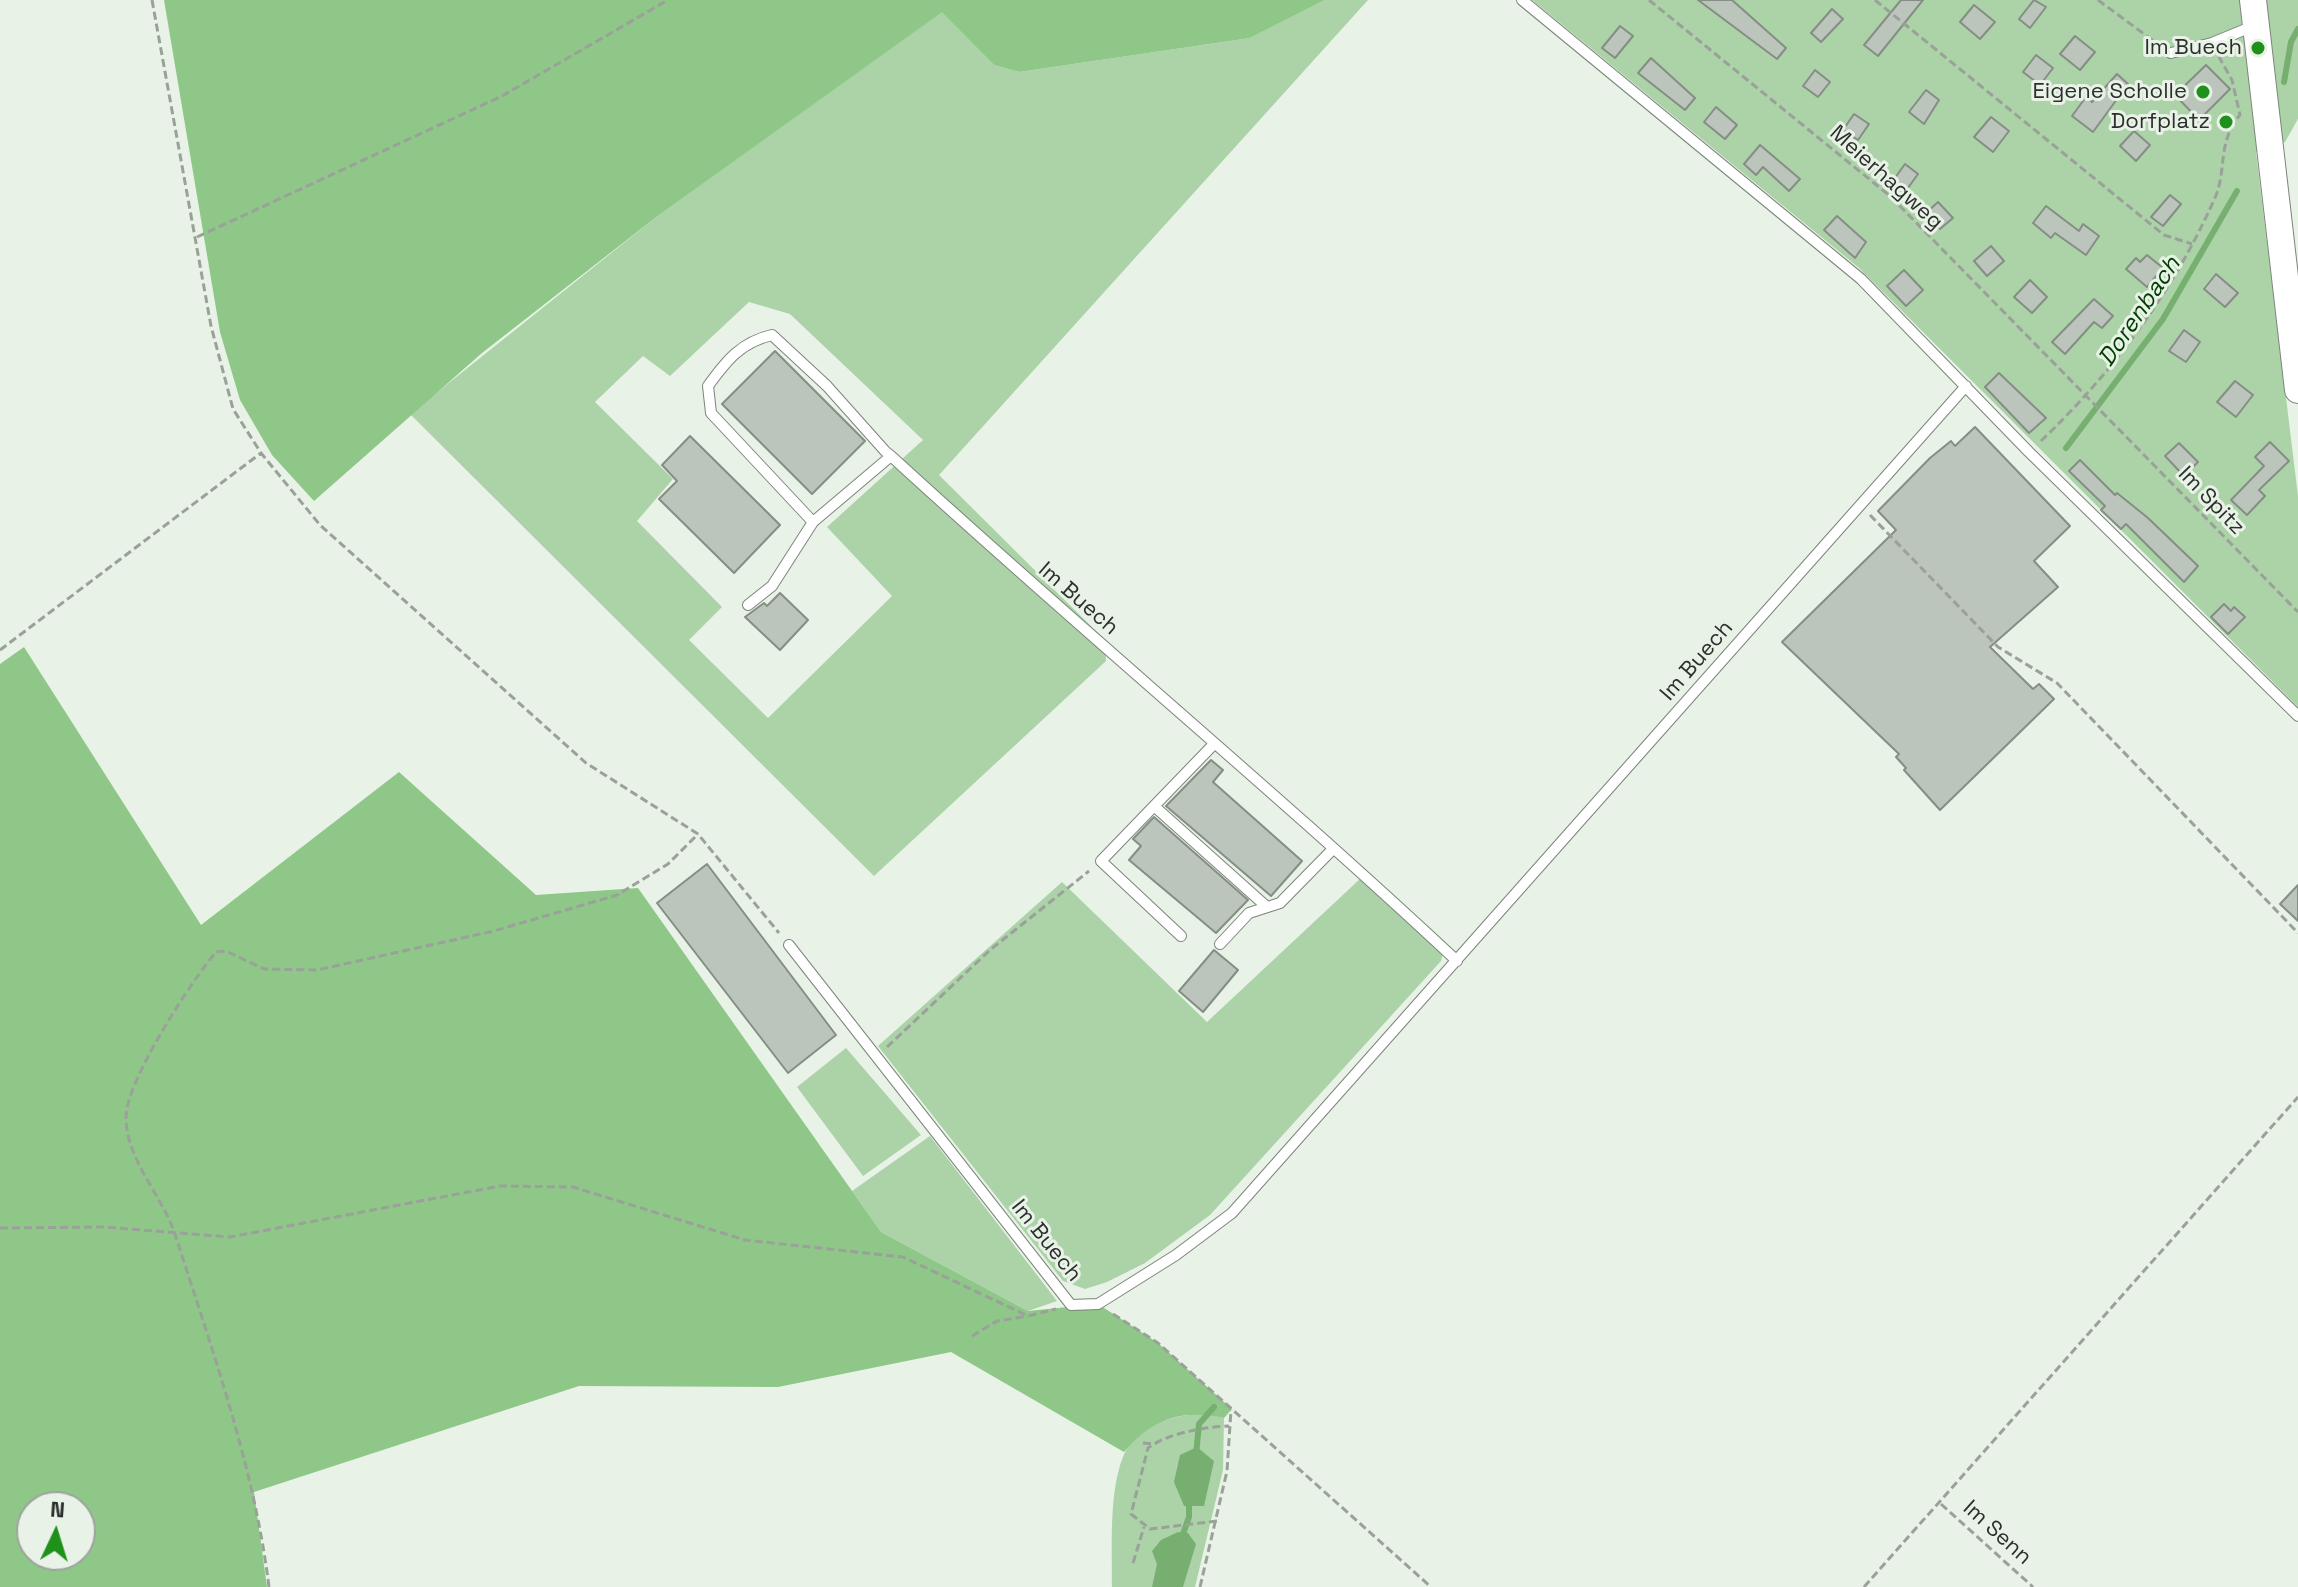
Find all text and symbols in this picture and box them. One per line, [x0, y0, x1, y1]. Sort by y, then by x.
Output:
place label: Im Buech [2144, 35, 2242, 61]
marker: Im Buech [2249, 39, 2267, 57]
place label: Eigene Scholle [2032, 79, 2187, 105]
marker: Eigene Scholle [2194, 83, 2212, 101]
place label: Dorfplatz [2111, 109, 2210, 135]
marker: Dorfplatz [2217, 113, 2235, 131]
street label: Meierhagweg [1824, 120, 1948, 236]
water label: Dorenbach [2093, 252, 2187, 372]
street label: Im Spitz [2172, 461, 2250, 541]
street label: Im Buech [1033, 557, 1123, 641]
street label: Im Buech [1655, 616, 1739, 706]
street label: Im Buech [1005, 1195, 1087, 1287]
north arrow [16, 1491, 96, 1571]
text: N [49, 1495, 66, 1524]
street label: Im Senn [1957, 1495, 2037, 1571]

